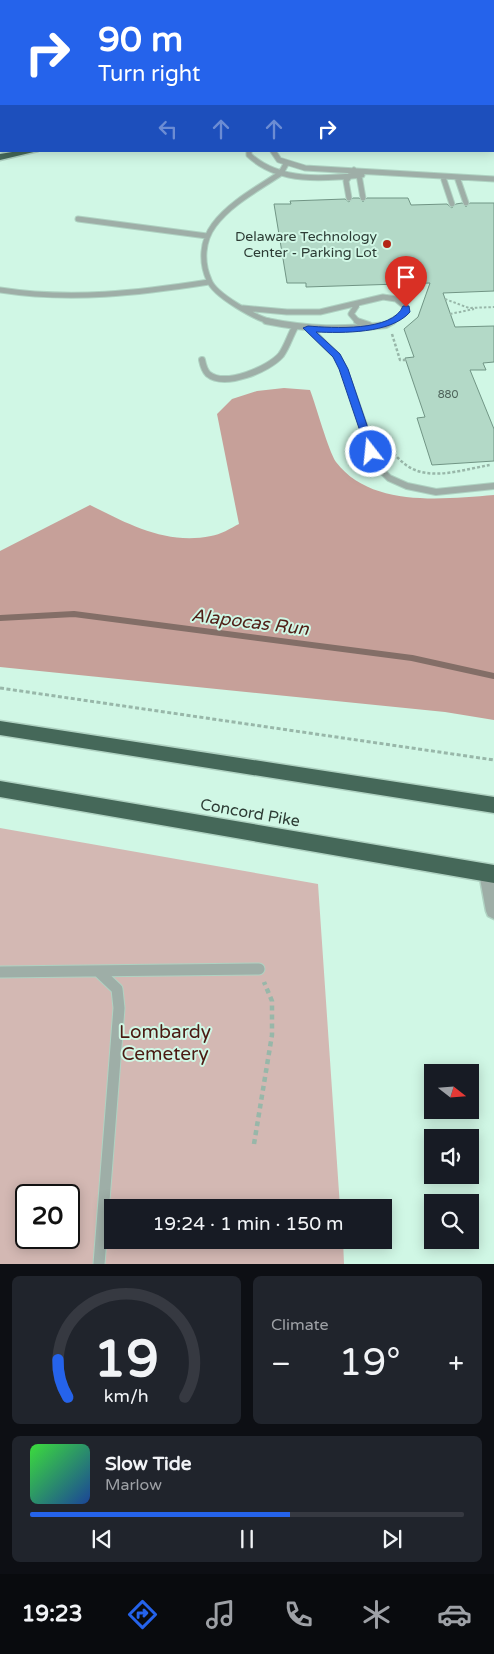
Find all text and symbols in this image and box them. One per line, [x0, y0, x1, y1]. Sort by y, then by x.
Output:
text: 90 m [98, 19, 183, 61]
icon: right [15, 20, 80, 85]
text: Turn right [98, 61, 200, 87]
icon: left [154, 115, 182, 143]
icon: ahead [207, 115, 235, 143]
icon: ahead [260, 115, 288, 143]
icon: right [313, 115, 341, 143]
place label: Delaware Technology Center - Parking Lot [235, 228, 378, 261]
marker: Delaware Technology Center - Parking Lot [381, 238, 393, 250]
pin [385, 256, 427, 307]
icon: arrive [392, 263, 420, 291]
house number: 880 [438, 388, 458, 401]
position arrow [344, 425, 396, 477]
water label: Alapocas Run [190, 604, 311, 640]
street label: Concord Pike [199, 794, 301, 832]
park label: Lombardy Cemetery [119, 1021, 211, 1065]
north arrow [424, 1064, 479, 1119]
map controls [424, 1064, 479, 1249]
button: sound [424, 1129, 479, 1184]
speed limit sign: 20 [15, 1184, 80, 1249]
button: search [424, 1194, 479, 1249]
text: 19:24 · 1 min · 150 m [152, 1213, 344, 1235]
text: Climate [271, 1315, 329, 1335]
text: 19 [94, 1328, 159, 1391]
text: 19° [339, 1340, 401, 1386]
text: − [271, 1347, 291, 1381]
text: + [448, 1347, 464, 1381]
text: km/h [104, 1386, 149, 1407]
text: Slow Tide [105, 1453, 192, 1475]
text: Marlow [105, 1475, 162, 1495]
icon: previous [88, 1525, 116, 1553]
icon: pause [233, 1525, 261, 1553]
icon: next [378, 1525, 406, 1553]
icon: directions [125, 1597, 160, 1632]
icon: music [203, 1597, 238, 1632]
icon: phone [281, 1597, 316, 1632]
icon: climate [359, 1597, 394, 1632]
icon: car [437, 1597, 472, 1632]
text: 19:23 [22, 1601, 82, 1627]

